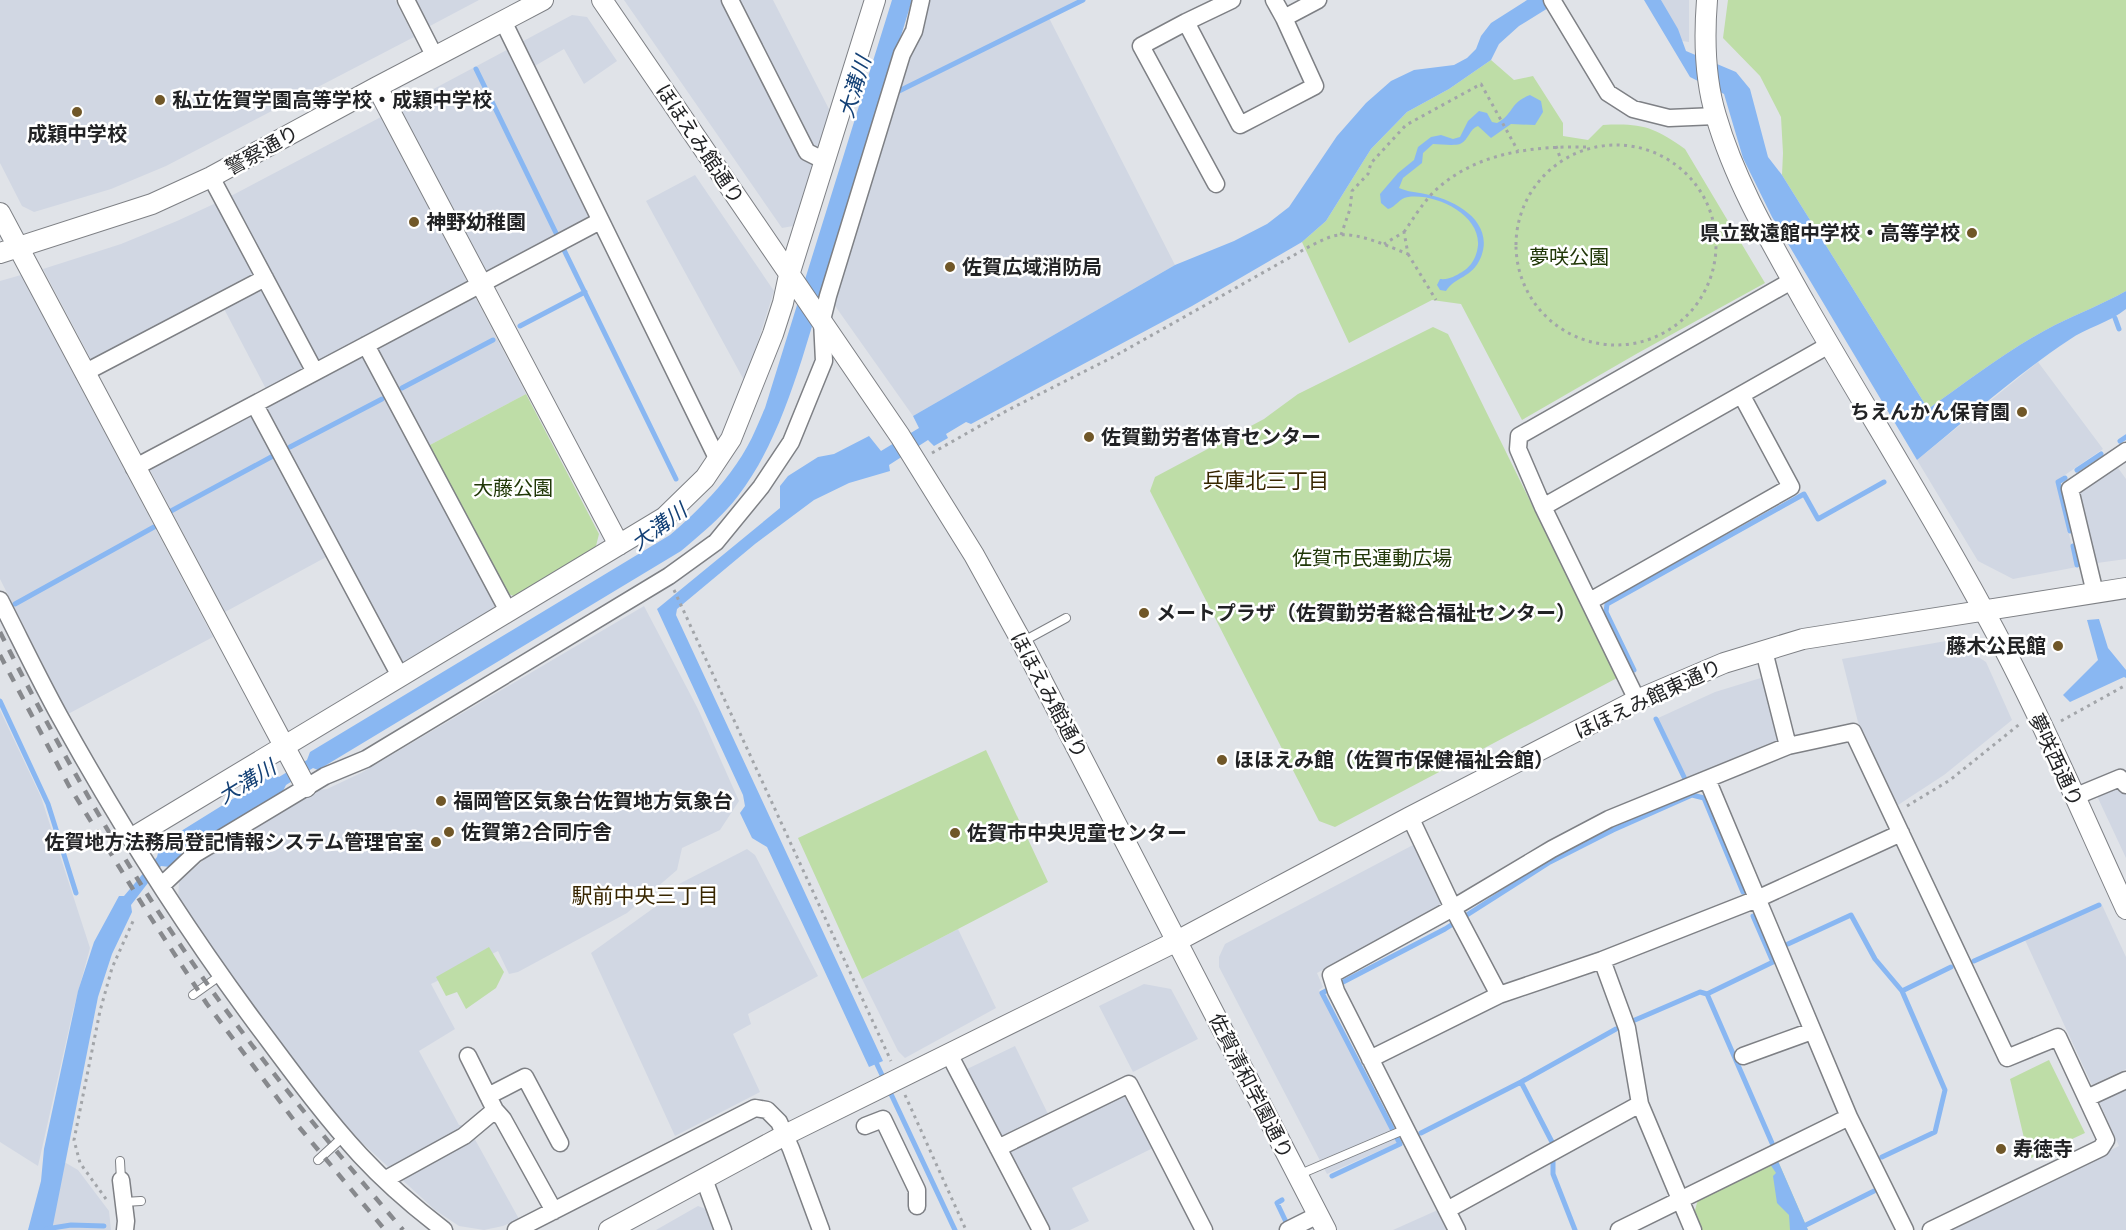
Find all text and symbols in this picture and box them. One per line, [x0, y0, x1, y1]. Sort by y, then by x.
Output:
water label: 大溝川 [832, 51, 877, 121]
street label: ほほえみ館通り [650, 79, 750, 209]
place label: 私立佐賀学園高等学校・成穎中学校 [172, 87, 492, 113]
marker: 私立佐賀学園高等学校・成穎中学校 [153, 93, 167, 107]
marker: 成穎中学校 [70, 105, 84, 119]
street label: 警察通り [221, 119, 303, 181]
place label: 成穎中学校 [27, 121, 127, 147]
place label: 神野幼稚園 [426, 209, 526, 235]
marker: 神野幼稚園 [407, 215, 421, 229]
place label: 県立致遠館中学校・高等学校 [1700, 220, 1960, 246]
marker: 県立致遠館中学校・高等学校 [1965, 226, 1979, 240]
park label: 夢咲公園 [1529, 244, 1609, 270]
place label: 佐賀広域消防局 [962, 254, 1102, 280]
marker: 佐賀広域消防局 [943, 260, 957, 274]
place label: ちえんかん保育園 [1850, 399, 2010, 425]
marker: ちえんかん保育園 [2015, 405, 2029, 419]
place label: 佐賀勤労者体育センター [1101, 424, 1321, 450]
marker: 佐賀勤労者体育センター [1082, 430, 1096, 444]
district label: 兵庫北三丁目 [1203, 467, 1329, 494]
park label: 大藤公園 [473, 475, 553, 501]
water label: 大溝川 [625, 496, 694, 556]
park label: 佐賀市民運動広場 [1292, 545, 1452, 571]
place label: メートプラザ（佐賀勤労者総合福祉センター） [1156, 600, 1576, 626]
marker: メートプラザ（佐賀勤労者総合福祉センター） [1137, 606, 1151, 620]
street label: ほほえみ館通り [1005, 627, 1093, 763]
place label: 藤木公民館 [1946, 633, 2046, 659]
marker: 藤木公民館 [2051, 639, 2065, 653]
street label: ほほえみ館東通り [1570, 653, 1726, 745]
street label: 夢咲西通り [2023, 709, 2089, 811]
place label: ほほえみ館（佐賀市保健福祉会館） [1234, 747, 1554, 773]
water label: 大溝川 [213, 753, 282, 809]
marker: ほほえみ館（佐賀市保健福祉会館） [1215, 753, 1229, 767]
place label: 福岡管区気象台佐賀地方気象台 [453, 788, 733, 814]
marker: 福岡管区気象台佐賀地方気象台 [434, 794, 448, 808]
place label: 佐賀第2合同庁舎 [461, 819, 612, 845]
place label: 佐賀市中央児童センター [967, 820, 1187, 846]
marker: 佐賀第2合同庁舎 [442, 825, 456, 839]
marker: 佐賀市中央児童センター [948, 826, 962, 840]
place label: 佐賀地方法務局登記情報システム管理官室 [45, 829, 424, 855]
marker: 佐賀地方法務局登記情報システム管理官室 [429, 835, 443, 849]
district label: 駅前中央三丁目 [572, 882, 719, 909]
street label: 佐賀清和学園通り [1203, 1009, 1299, 1163]
place label: 寿徳寺 [2013, 1136, 2073, 1162]
marker: 寿徳寺 [1994, 1142, 2008, 1156]

